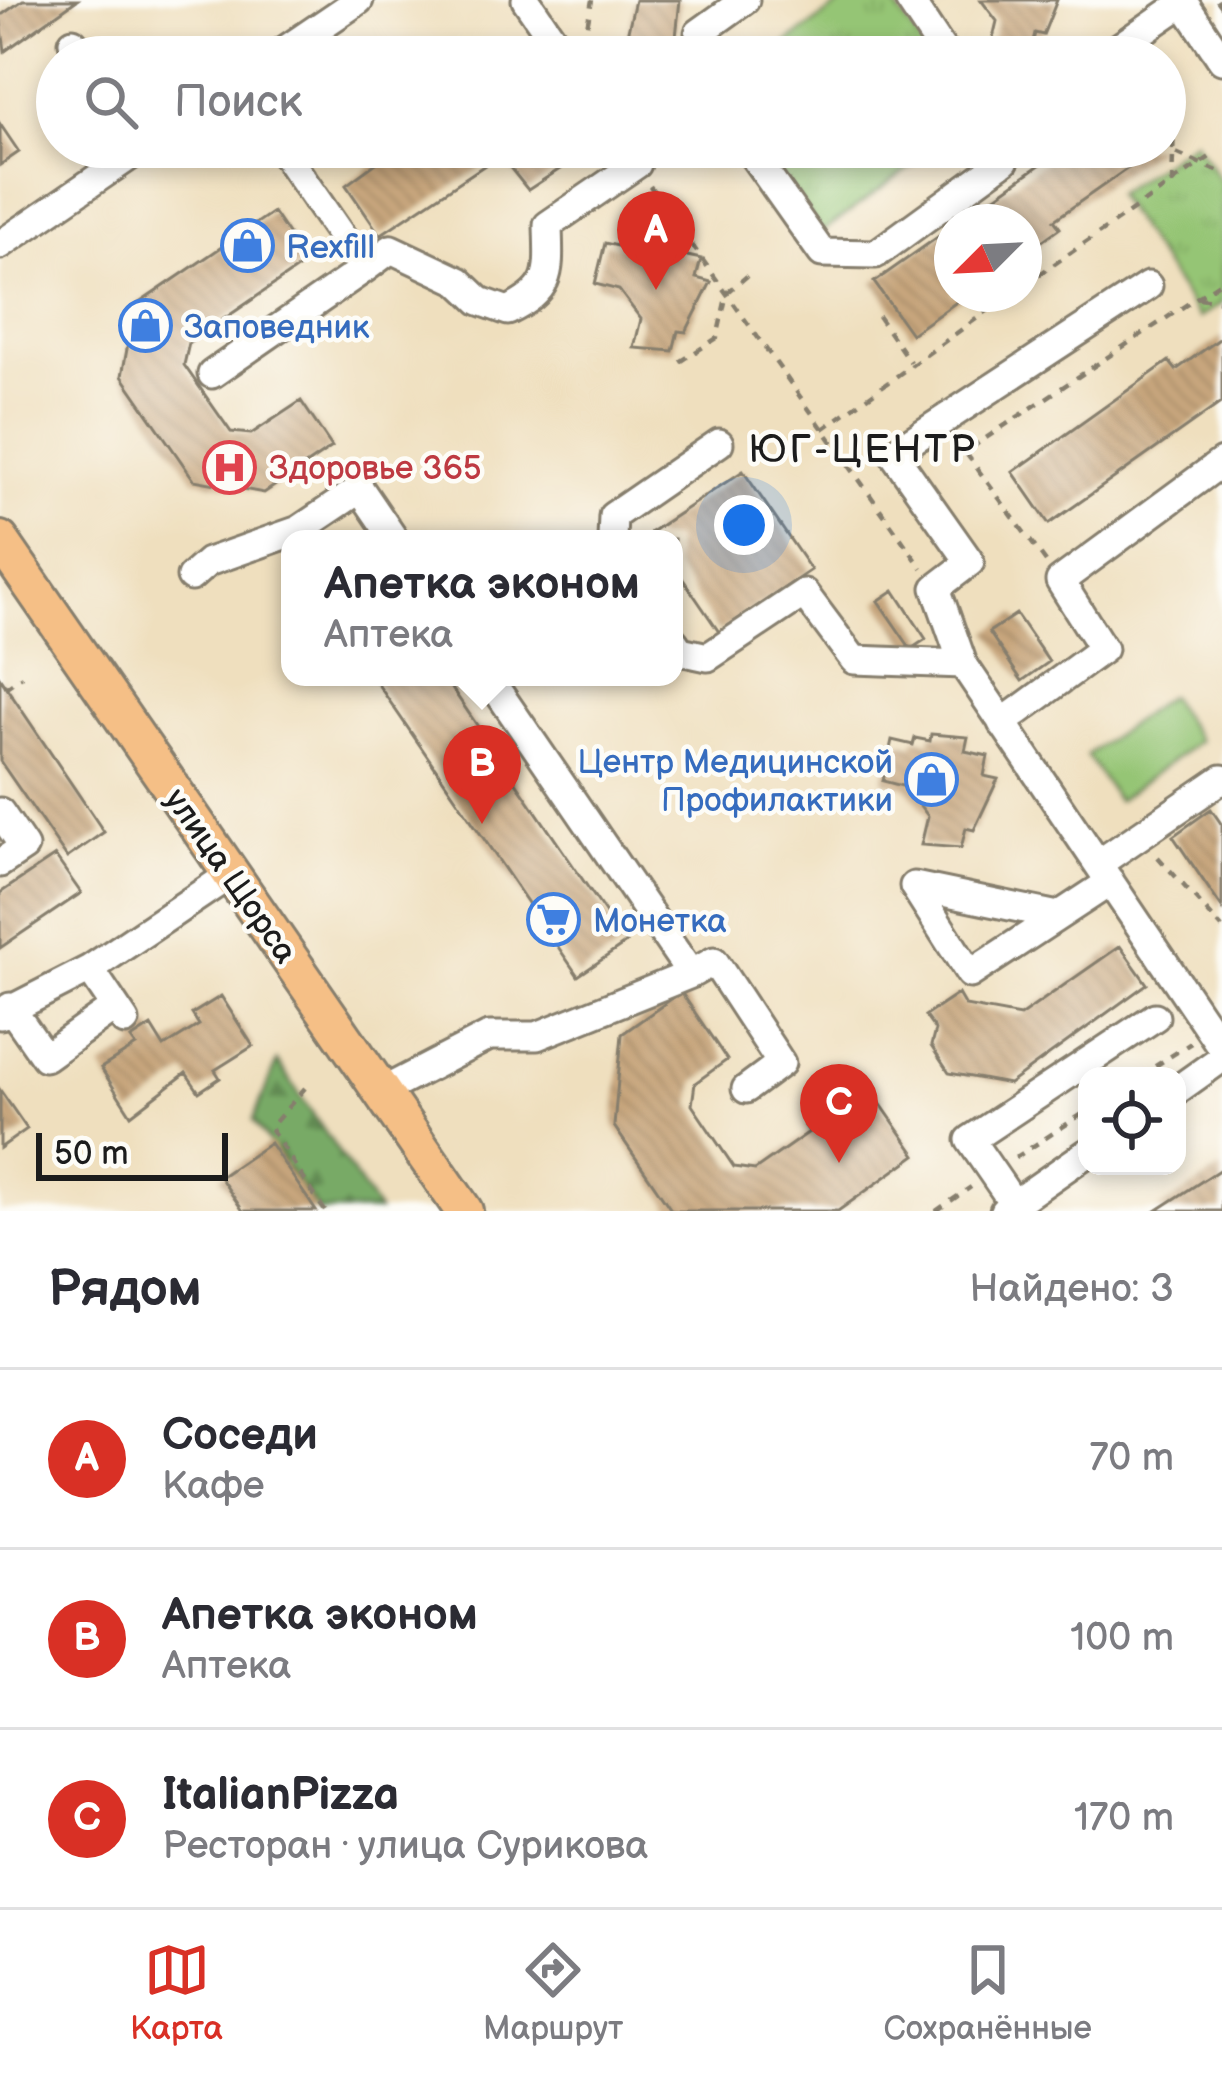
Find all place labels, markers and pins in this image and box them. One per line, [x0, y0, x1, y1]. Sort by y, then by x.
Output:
pin: A [617, 191, 695, 290]
shop icon: Rexfill [219, 218, 275, 274]
place label: Rexfill [286, 228, 375, 268]
shop icon: Заповедник [117, 298, 173, 354]
place label: Заповедник [184, 308, 370, 348]
hospital icon: Здоровье 365 [202, 439, 258, 495]
place label: Здоровье 365 [269, 449, 482, 489]
pin: B [443, 725, 521, 824]
place label: Центр Медицинской Профилактики [578, 743, 893, 821]
shop icon: Центр Медицинской Профилактики [904, 752, 960, 808]
supermarket icon: Монетка [526, 892, 582, 948]
place label: Монетка [593, 902, 727, 942]
pin: C [800, 1064, 878, 1163]

